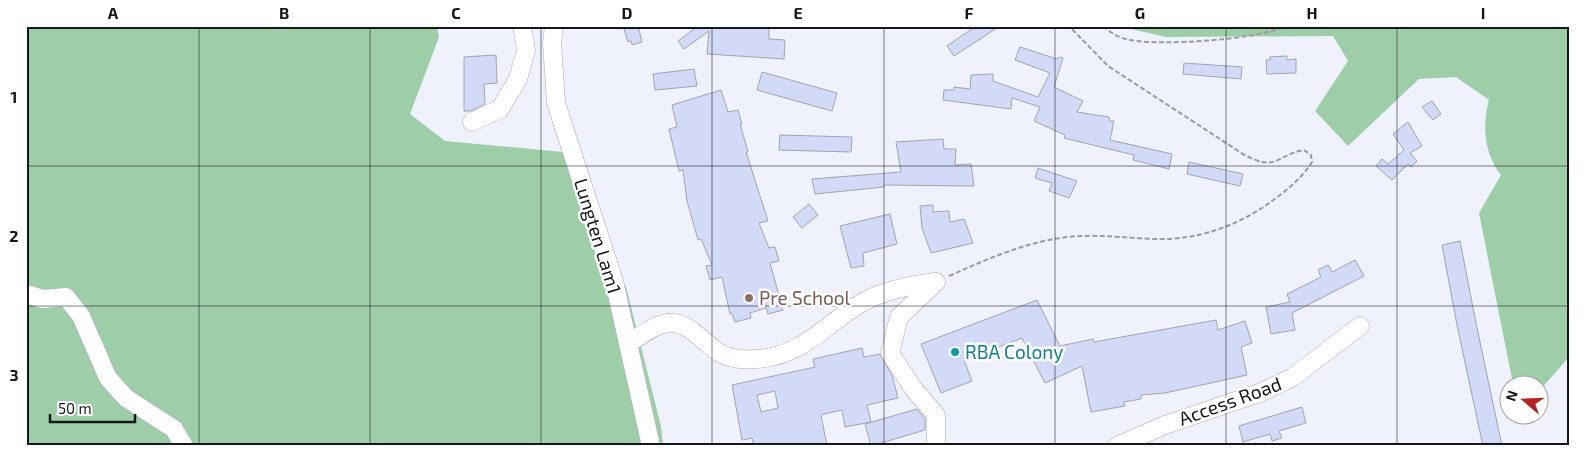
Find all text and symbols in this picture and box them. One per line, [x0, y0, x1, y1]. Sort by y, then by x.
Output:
text: A [108, 3, 119, 22]
text: B [279, 3, 289, 22]
text: C [451, 3, 461, 22]
text: D [622, 3, 633, 22]
text: E [793, 3, 803, 22]
text: F [965, 3, 974, 22]
text: G [1135, 3, 1145, 22]
text: H [1306, 3, 1318, 22]
text: I [1481, 3, 1485, 22]
text: 1 [11, 87, 17, 106]
street label: Lungten Lam1 [570, 175, 627, 296]
text: 2 [9, 226, 19, 245]
place label: Pre School [759, 286, 851, 309]
marker: Pre School [743, 292, 755, 304]
place label: RBA Colony [965, 340, 1063, 363]
marker: RBA Colony [949, 346, 961, 358]
text: 3 [9, 365, 19, 384]
street label: Access Road [1175, 371, 1284, 430]
north arrow [1498, 374, 1548, 424]
text: N [1502, 388, 1521, 403]
scale bar [50, 392, 135, 424]
text: 50 m [58, 399, 92, 417]

